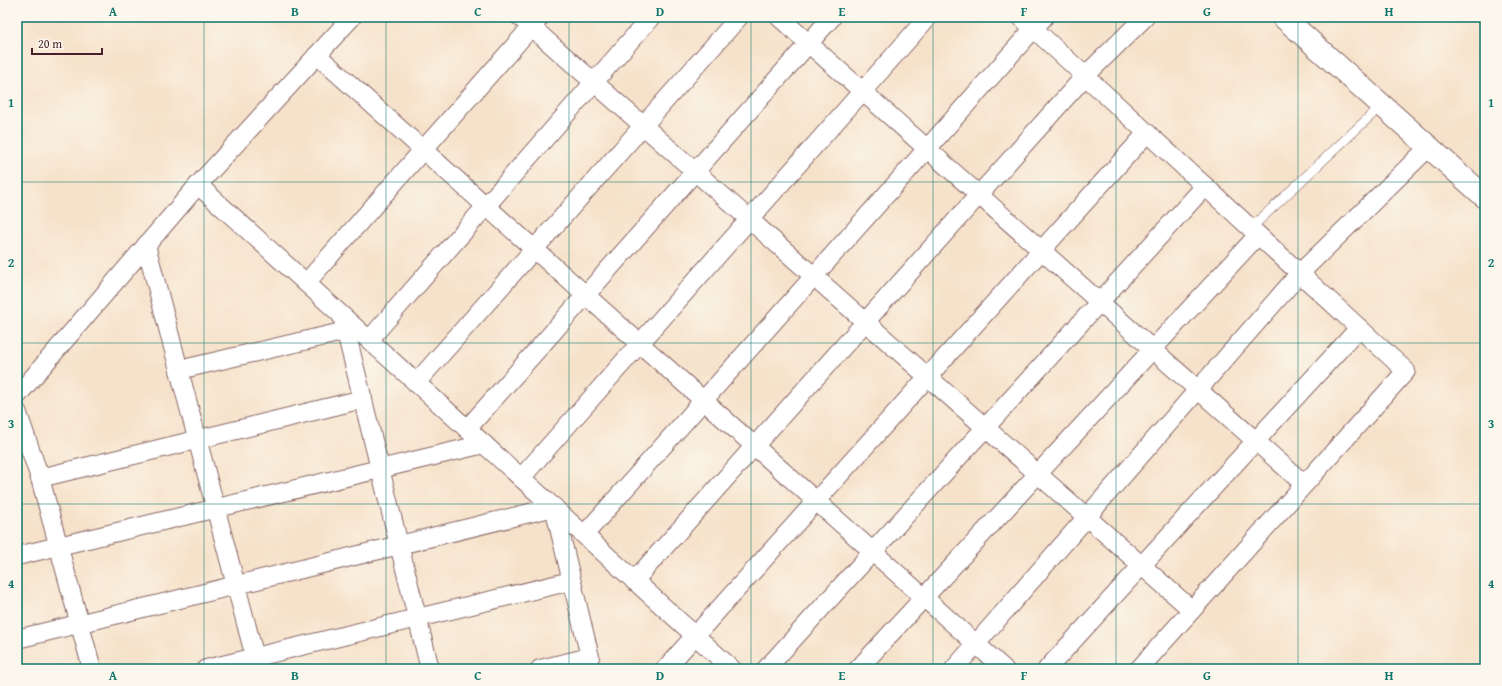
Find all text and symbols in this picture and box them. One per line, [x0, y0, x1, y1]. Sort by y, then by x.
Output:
text: A [109, 2, 118, 21]
text: B [291, 2, 299, 21]
text: C [474, 2, 482, 21]
text: D [656, 2, 664, 21]
text: E [839, 2, 846, 21]
text: F [1021, 2, 1028, 21]
text: G [1203, 2, 1211, 21]
text: H [1384, 2, 1394, 21]
scale bar [32, 30, 102, 56]
text: 20 m [38, 35, 62, 52]
text: 1 [8, 93, 14, 112]
text: 1 [1488, 93, 1494, 112]
text: 2 [8, 253, 15, 272]
text: 2 [1488, 253, 1495, 272]
text: 3 [8, 414, 14, 433]
text: 3 [1488, 414, 1494, 433]
text: 4 [8, 574, 15, 593]
text: 4 [1488, 574, 1495, 593]
text: A [109, 666, 118, 685]
text: B [291, 666, 299, 685]
text: C [474, 666, 482, 685]
text: D [656, 666, 664, 685]
text: E [839, 666, 846, 685]
text: F [1021, 666, 1028, 685]
text: G [1203, 666, 1211, 685]
text: H [1384, 666, 1394, 685]

